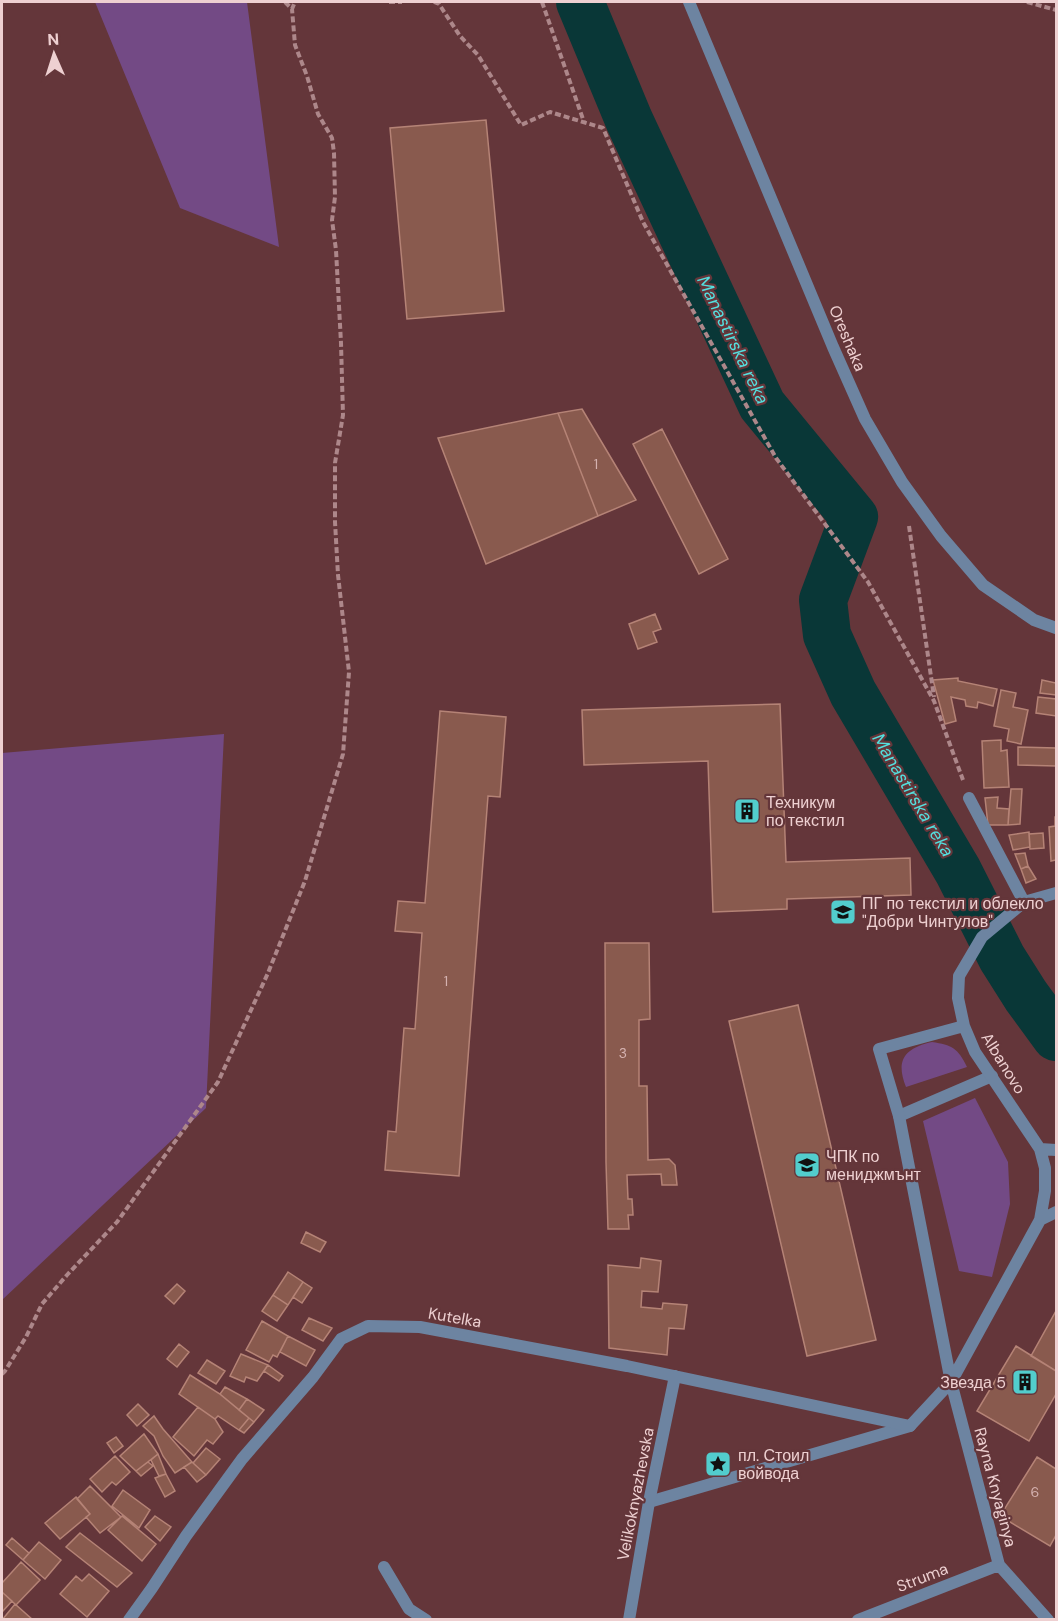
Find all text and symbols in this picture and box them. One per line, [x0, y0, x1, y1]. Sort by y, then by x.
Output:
north arrow [24, 24, 84, 84]
text: N [47, 29, 60, 50]
water label: Manastirska reka [691, 272, 775, 408]
street label: Oreshaka [824, 302, 871, 374]
house number: 1 [594, 455, 598, 473]
water label: Manastirska reka [867, 729, 959, 861]
place label: Техникум по текстил [766, 792, 845, 831]
building icon: Техникум по текстил [732, 796, 762, 826]
place label: ПГ по текстил и облекло "Добри Чинтулов" [862, 893, 1044, 932]
school or university icon: ПГ по текстил и облекло "Добри Чинтулов" [828, 897, 858, 927]
house number: 1 [444, 972, 448, 990]
street label: Albanovo [976, 1029, 1031, 1098]
house number: 3 [619, 1044, 627, 1062]
place label: ЧПК по мениджмънт [826, 1146, 922, 1185]
school or university icon: ЧПК по мениджмънт [792, 1150, 822, 1180]
street label: Kutelka [427, 1302, 483, 1332]
building icon: Звезда 5 [1010, 1367, 1040, 1397]
place label: Звезда 5 [940, 1372, 1006, 1393]
street label: Rayna Knyaginya [969, 1425, 1022, 1549]
street label: Velikoknyazhevska [612, 1426, 659, 1563]
place label: пл. Стоил войвода [738, 1445, 809, 1484]
place icon: пл. Стоил войвода [703, 1449, 733, 1479]
house number: 6 [1031, 1483, 1039, 1501]
street label: Struma [893, 1558, 951, 1597]

